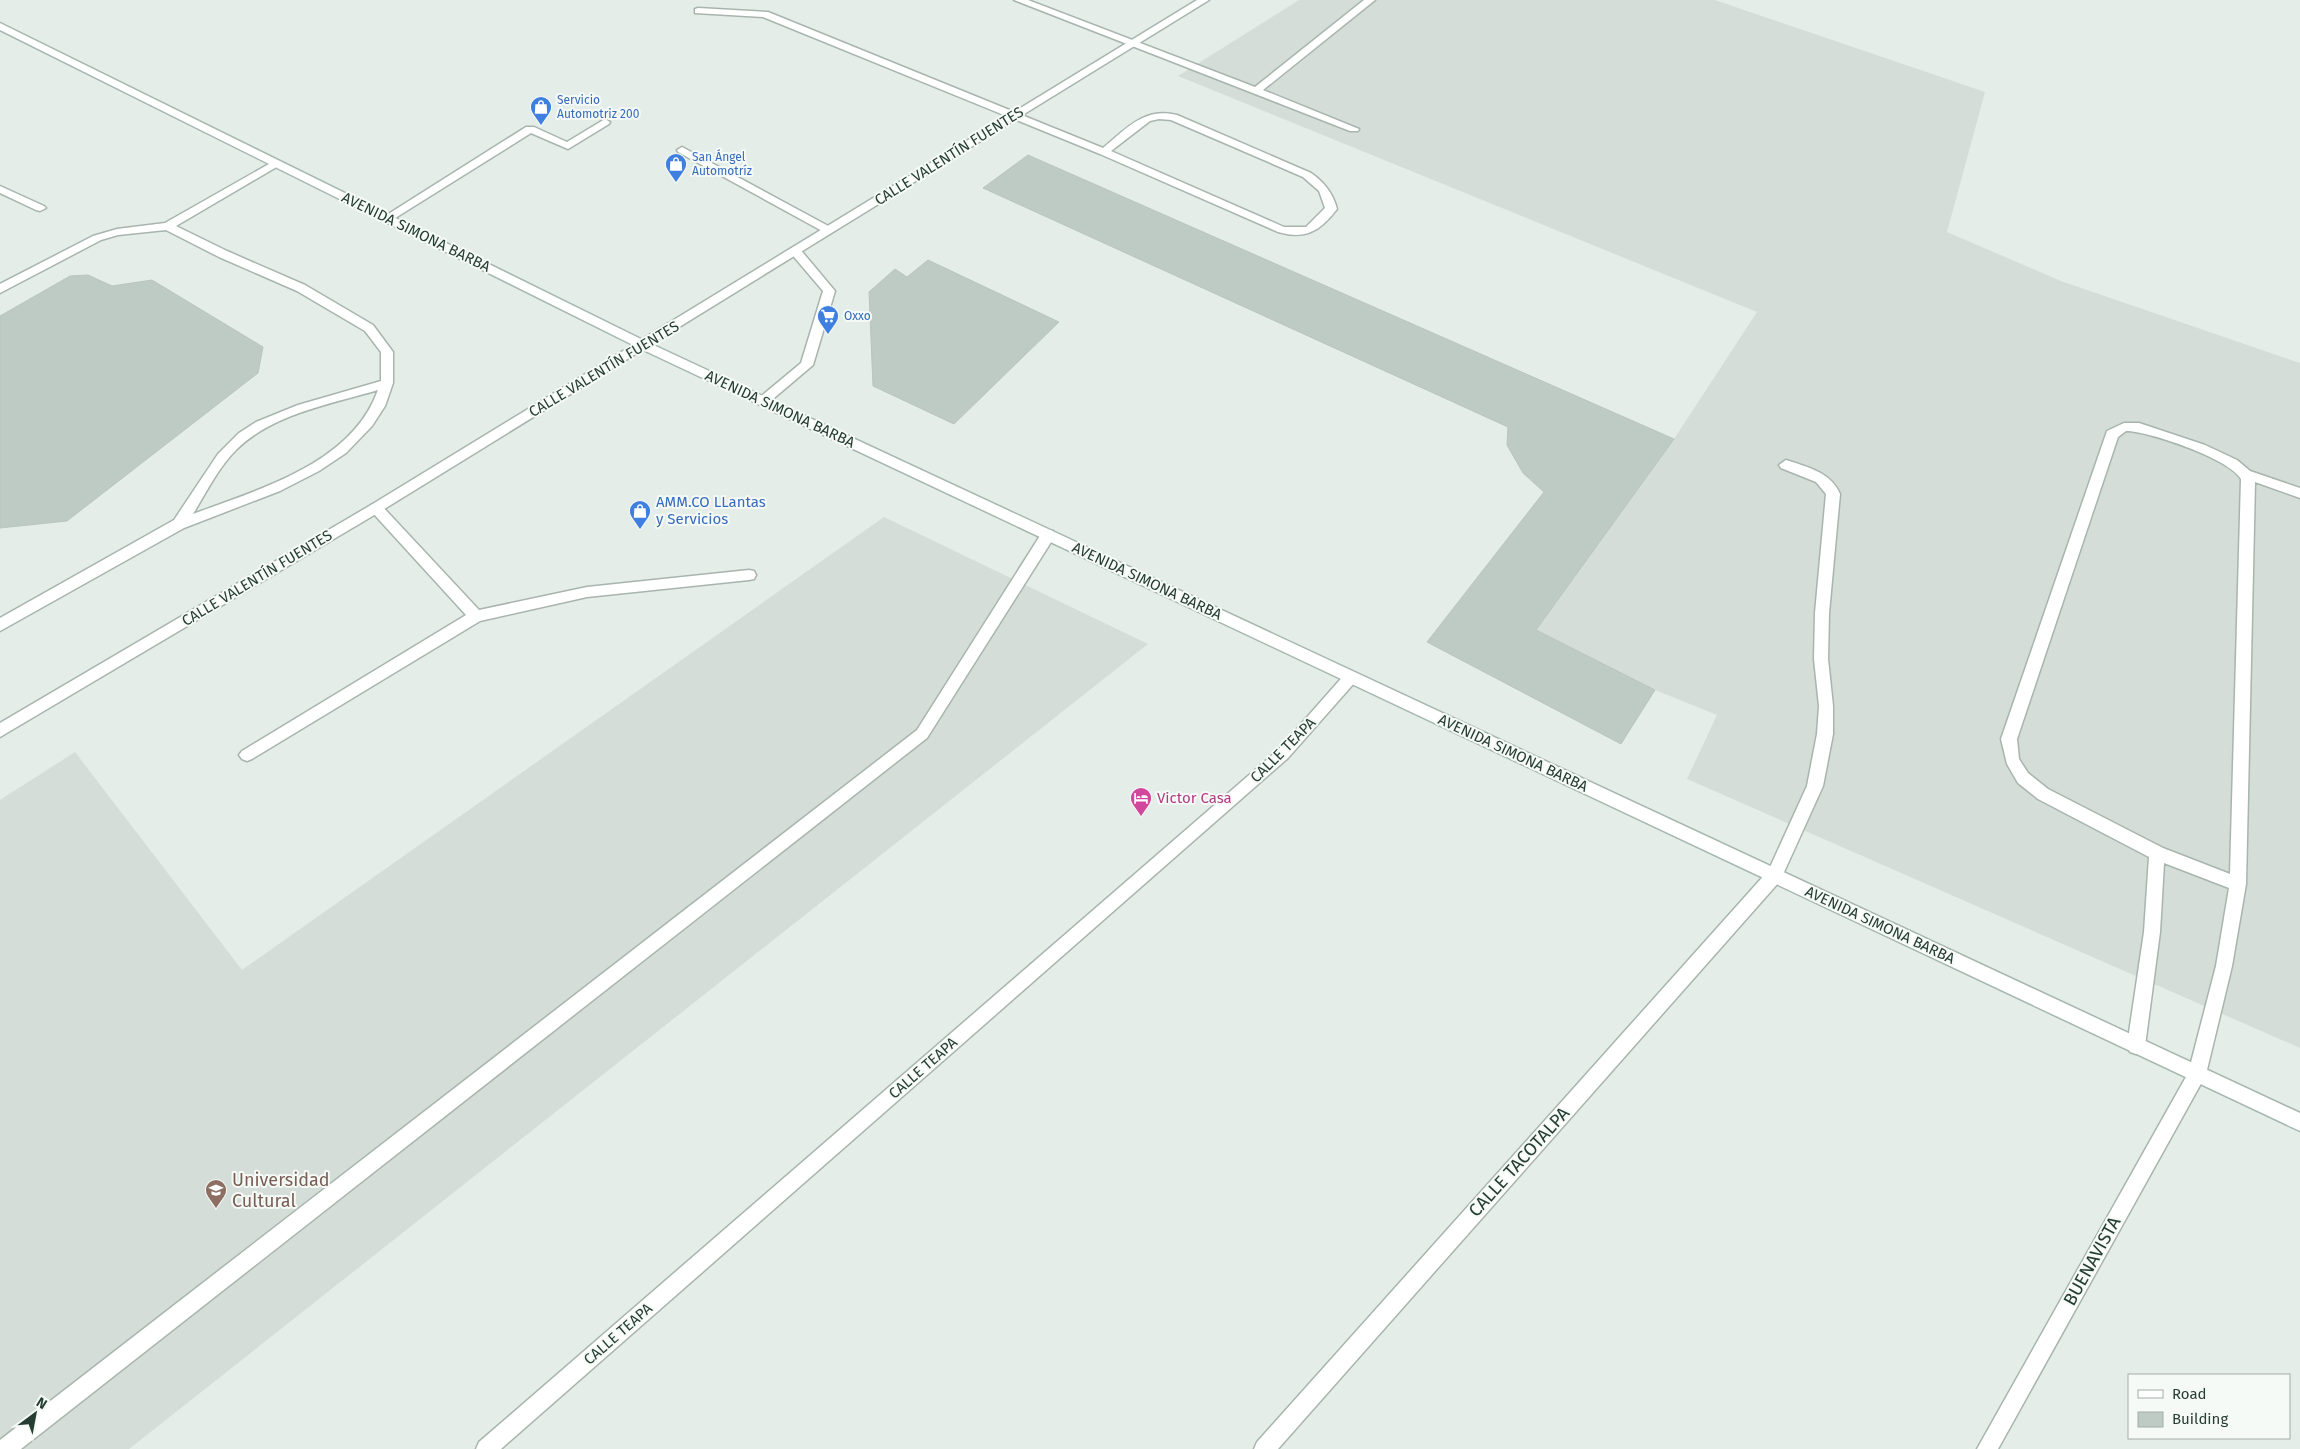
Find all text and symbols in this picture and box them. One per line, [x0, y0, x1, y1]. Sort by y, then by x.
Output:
place label: Servicio Automotriz 200 [557, 93, 640, 121]
shop icon: Servicio Automotriz 200 [529, 95, 553, 126]
street label: CALLE VALENTÍN FUENTES [871, 103, 1027, 209]
place label: San Ángel Automotríz [692, 149, 752, 178]
shop icon: San Ángel Automotríz [664, 152, 688, 183]
street label: AVENIDA SIMONA BARBA [339, 188, 494, 276]
supermarket icon: Oxxo [816, 304, 840, 335]
place label: Oxxo [844, 309, 871, 323]
street label: CALLE VALENTÍN FUENTES [526, 317, 682, 421]
street label: AVENIDA SIMONA BARBA [702, 366, 858, 452]
place label: AMM.CO LLantas y Servicios [656, 493, 766, 528]
shop icon: AMM.CO LLantas y Servicios [628, 499, 652, 530]
street label: CALLE VALENTÍN FUENTES [179, 526, 335, 630]
street label: AVENIDA SIMONA BARBA [1069, 538, 1225, 624]
street label: AVENIDA SIMONA BARBA [1435, 710, 1591, 796]
street label: CALLE TEAPA [1247, 713, 1320, 786]
hotel icon: Victor Casa [1129, 786, 1153, 817]
place label: Victor Casa [1157, 789, 1232, 807]
street label: AVENIDA SIMONA BARBA [1802, 882, 1958, 968]
street label: CALLE TEAPA [885, 1033, 961, 1103]
street label: CALLE TACOTALPA [1464, 1102, 1575, 1221]
place label: Universidad Cultural [232, 1169, 330, 1212]
school or university icon: Universidad Cultural [204, 1178, 228, 1209]
street label: BUENAVISTA [2059, 1212, 2126, 1309]
street label: CALLE TEAPA [580, 1299, 656, 1369]
legend [2128, 1374, 2290, 1439]
text: Road [2172, 1385, 2207, 1403]
north arrow [10, 1389, 60, 1439]
text: N [33, 1394, 50, 1413]
text: Building [2172, 1410, 2228, 1428]

